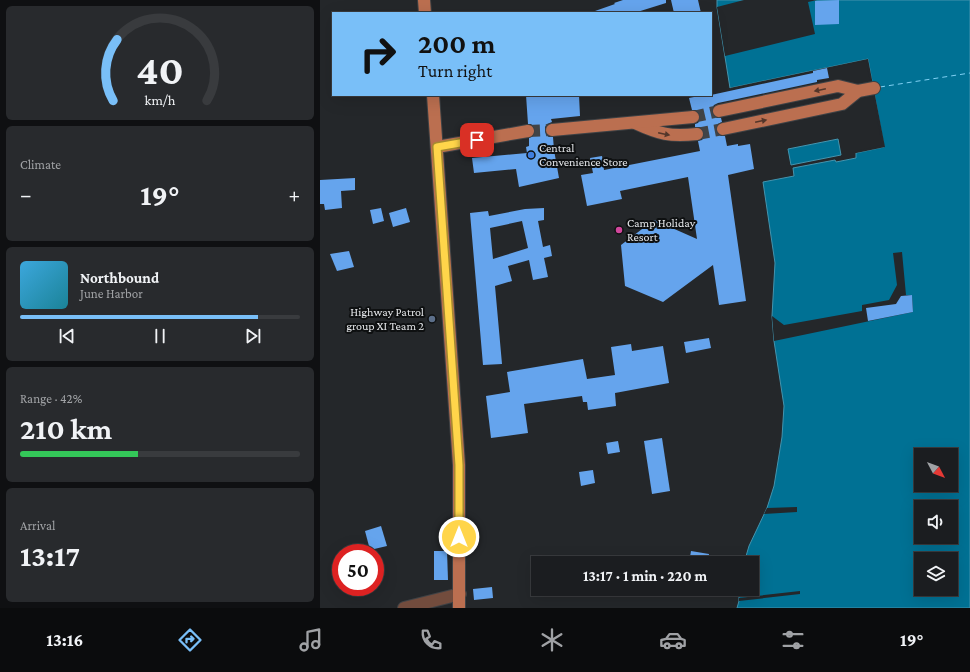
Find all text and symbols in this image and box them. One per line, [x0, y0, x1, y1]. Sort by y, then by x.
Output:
icon: right [352, 28, 404, 80]
text: 200 m [418, 28, 495, 59]
text: 40 [136, 47, 184, 93]
text: Turn right [418, 61, 492, 81]
one-way arrow [814, 87, 826, 93]
text: km/h [145, 92, 176, 108]
one-way arrow [755, 117, 767, 123]
pin [460, 123, 494, 157]
icon: arrive [466, 129, 488, 151]
one-way arrow [658, 131, 671, 137]
place label: Central Convenience Store [539, 141, 628, 169]
marker: Central Convenience Store [526, 150, 536, 160]
text: Climate [20, 157, 61, 172]
text: 19° [140, 178, 180, 211]
text: − [20, 182, 32, 207]
text: + [288, 182, 300, 207]
place label: Camp Holiday Resort [627, 216, 696, 244]
marker: Camp Holiday Resort [614, 225, 624, 235]
text: Northbound [80, 270, 159, 286]
text: June Harbor [80, 286, 143, 301]
place label: Highway Patrol group XI Team 2 [346, 305, 424, 333]
marker: Highway Patrol group XI Team 2 [427, 314, 437, 324]
icon: previous [56, 325, 78, 347]
icon: pause [149, 325, 171, 347]
icon: next [242, 325, 264, 347]
text: Range · 42% [20, 391, 82, 406]
text: 210 km [20, 412, 112, 445]
north arrow [914, 448, 958, 492]
map controls [914, 448, 958, 596]
button: sound [914, 500, 958, 544]
position arrow [438, 516, 480, 558]
text: Arrival [20, 518, 55, 533]
text: 13:17 [20, 539, 80, 572]
speed limit sign: 50 [332, 544, 384, 596]
button: layers [914, 552, 958, 596]
text: 13:17 · 1 min · 220 m [583, 568, 707, 584]
icon: directions [176, 626, 204, 654]
icon: music [297, 626, 325, 654]
icon: phone [417, 626, 445, 654]
icon: climate [538, 626, 566, 654]
icon: car [659, 626, 687, 654]
icon: filters [779, 626, 807, 654]
text: 13:16 [46, 630, 83, 650]
text: 19° [900, 630, 924, 650]

